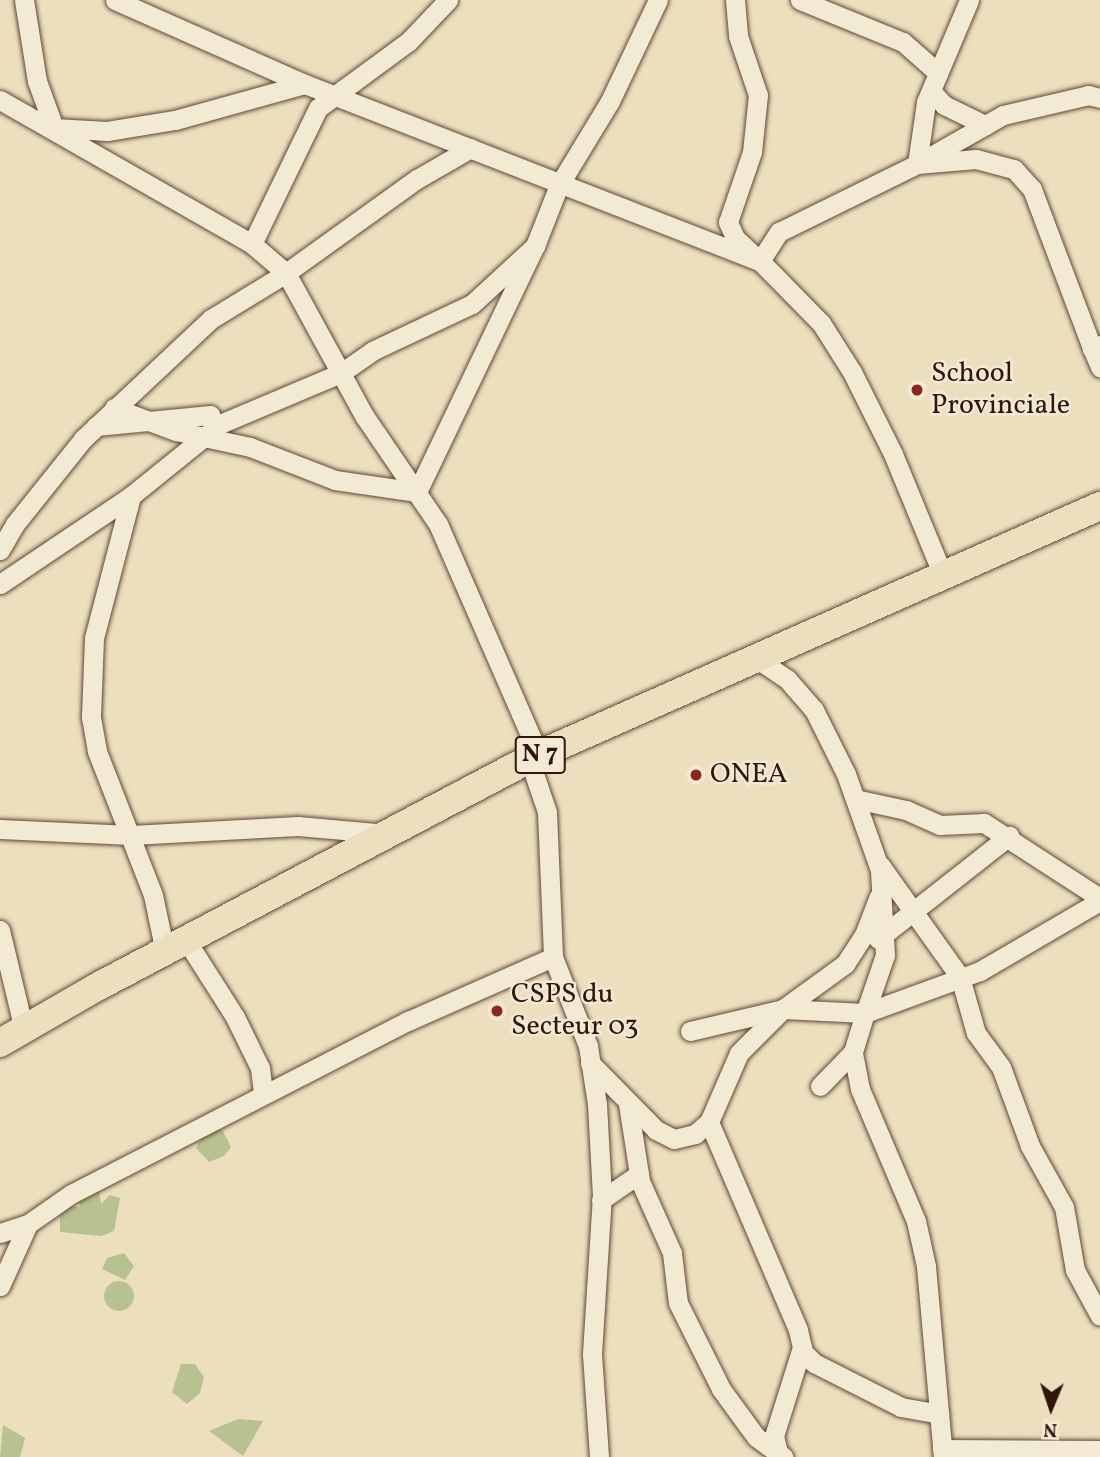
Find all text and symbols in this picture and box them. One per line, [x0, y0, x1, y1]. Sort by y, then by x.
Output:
place label: School Provinciale [931, 357, 1070, 423]
marker: School Provinciale [909, 382, 925, 398]
road number: N 7 [514, 733, 566, 778]
place label: ONEA [710, 758, 788, 792]
marker: ONEA [688, 767, 704, 783]
place label: CSPS du Secteur 03 [511, 978, 639, 1044]
marker: CSPS du Secteur 03 [489, 1003, 505, 1019]
north arrow [1016, 1373, 1086, 1443]
text: N [1043, 1416, 1058, 1442]

